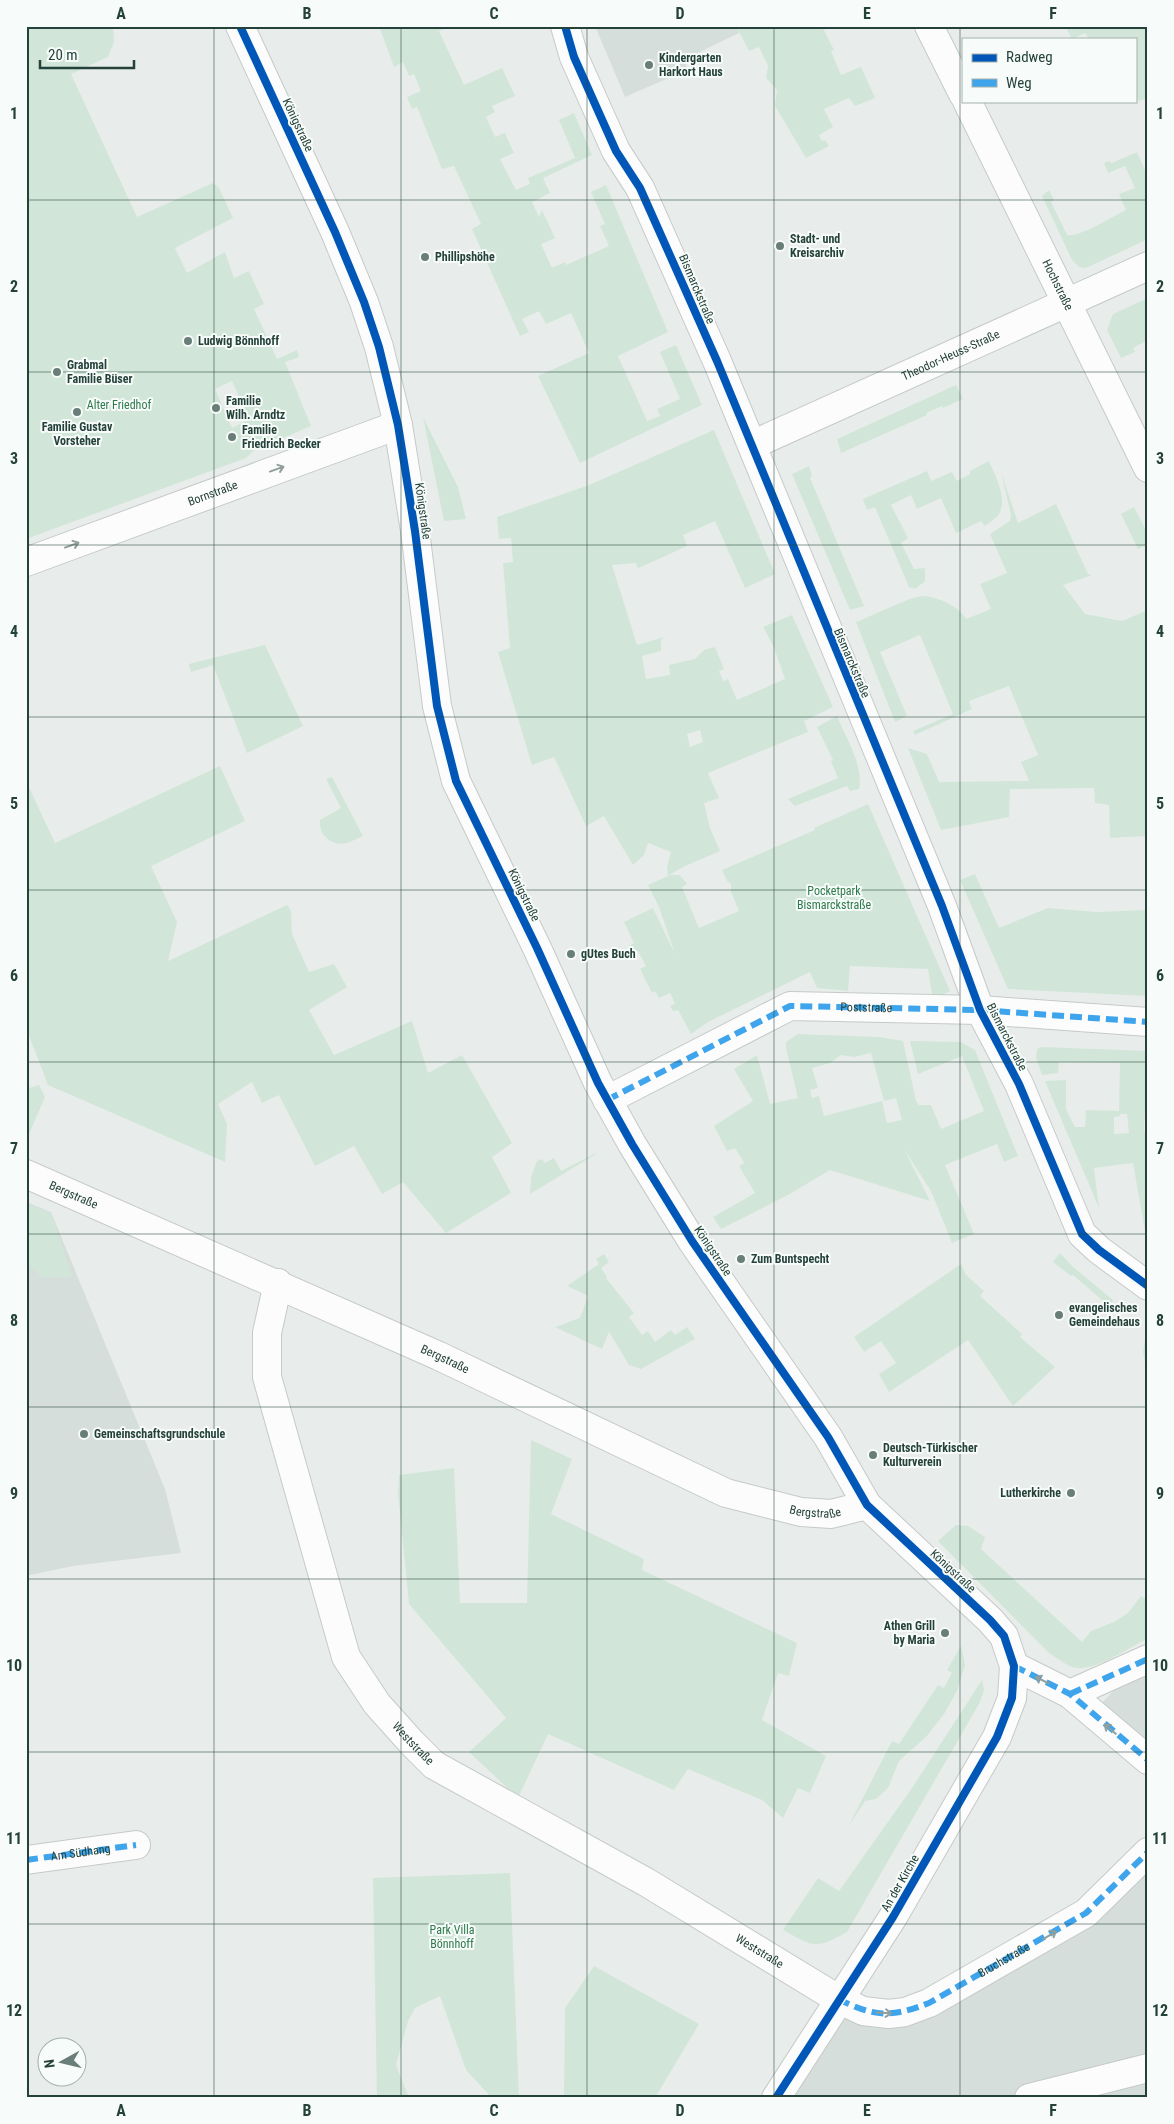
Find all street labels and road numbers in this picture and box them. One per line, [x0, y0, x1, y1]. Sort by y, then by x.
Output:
street label: Königstraße [280, 96, 317, 154]
street label: Bismarckstraße [676, 252, 718, 326]
street label: Hochstraße [1039, 257, 1076, 313]
street label: Theodor-Heuss-Straße [899, 327, 1002, 383]
street label: Bornstraße [186, 478, 240, 509]
street label: Königstraße [412, 482, 434, 541]
street label: Bismarckstraße [831, 626, 873, 700]
street label: Königstraße [505, 866, 543, 924]
street label: Poststraße [840, 1000, 893, 1015]
street label: Bismarckstraße [984, 1001, 1030, 1074]
street label: Bergstraße [47, 1178, 100, 1212]
street label: Königstraße [691, 1223, 735, 1279]
street label: Bergstraße [419, 1342, 472, 1377]
street label: Bergstraße [788, 1502, 843, 1521]
street label: Königstraße [927, 1546, 979, 1596]
street label: Weststraße [390, 1719, 437, 1768]
street label: Am Südhang [50, 1842, 111, 1864]
street label: An der Kirche [878, 1852, 922, 1914]
street label: Weststraße [733, 1931, 786, 1971]
street label: Bruchstraße [976, 1939, 1033, 1980]

